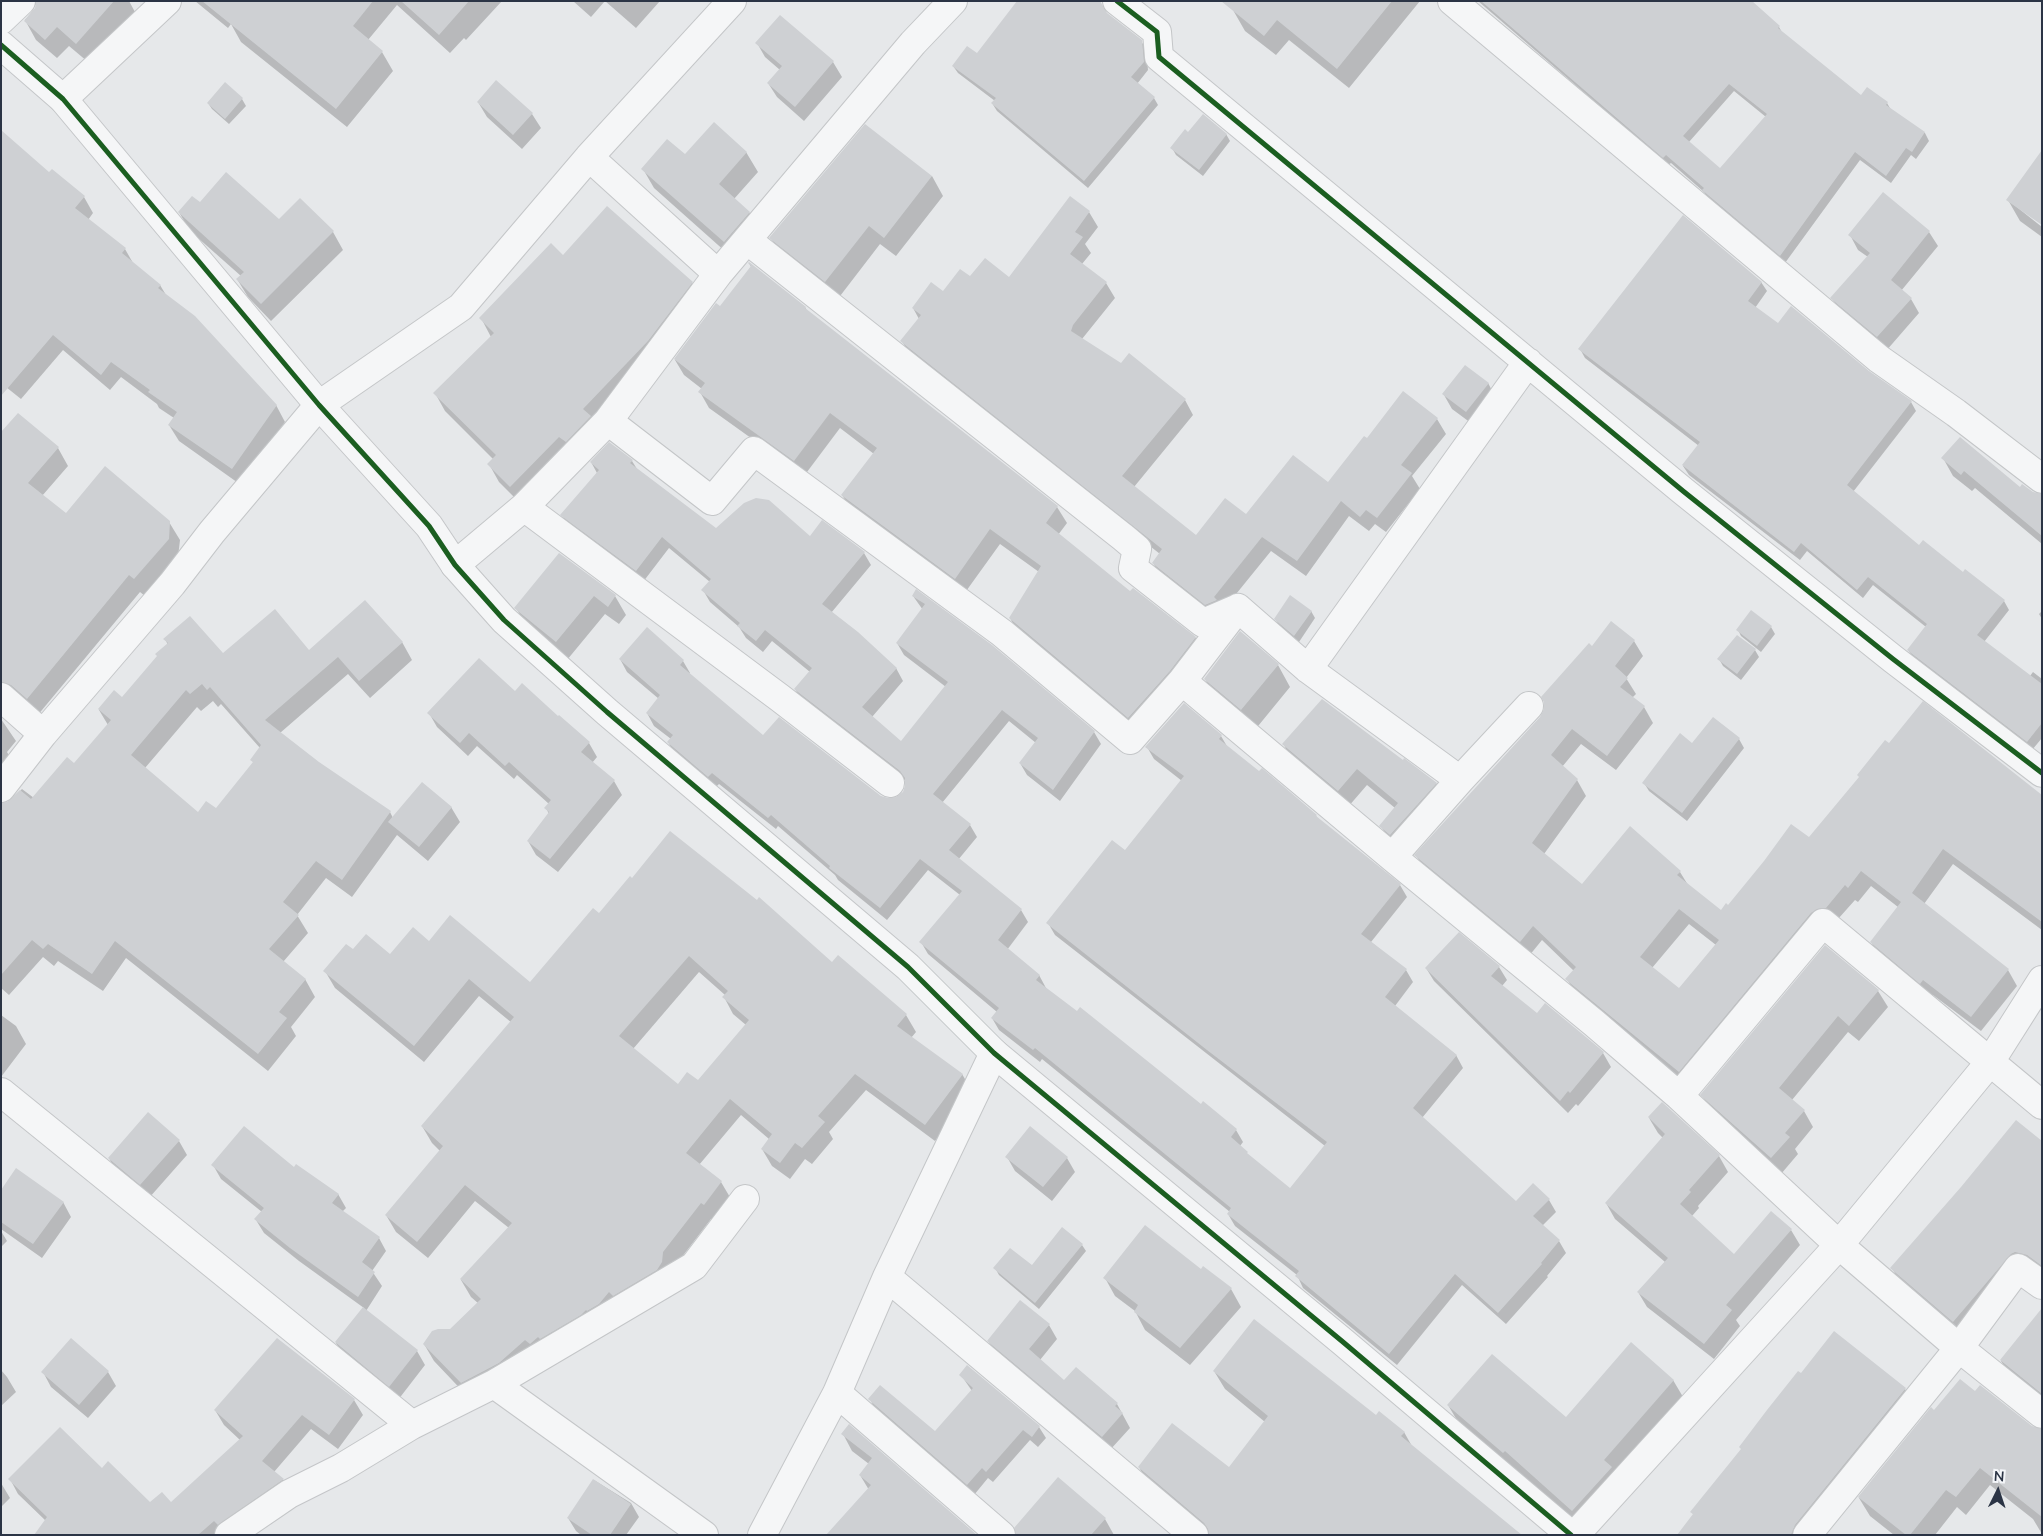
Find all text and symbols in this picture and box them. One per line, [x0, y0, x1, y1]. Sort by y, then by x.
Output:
north arrow [1973, 1466, 2023, 1516]
text: N [1993, 1467, 2005, 1485]

